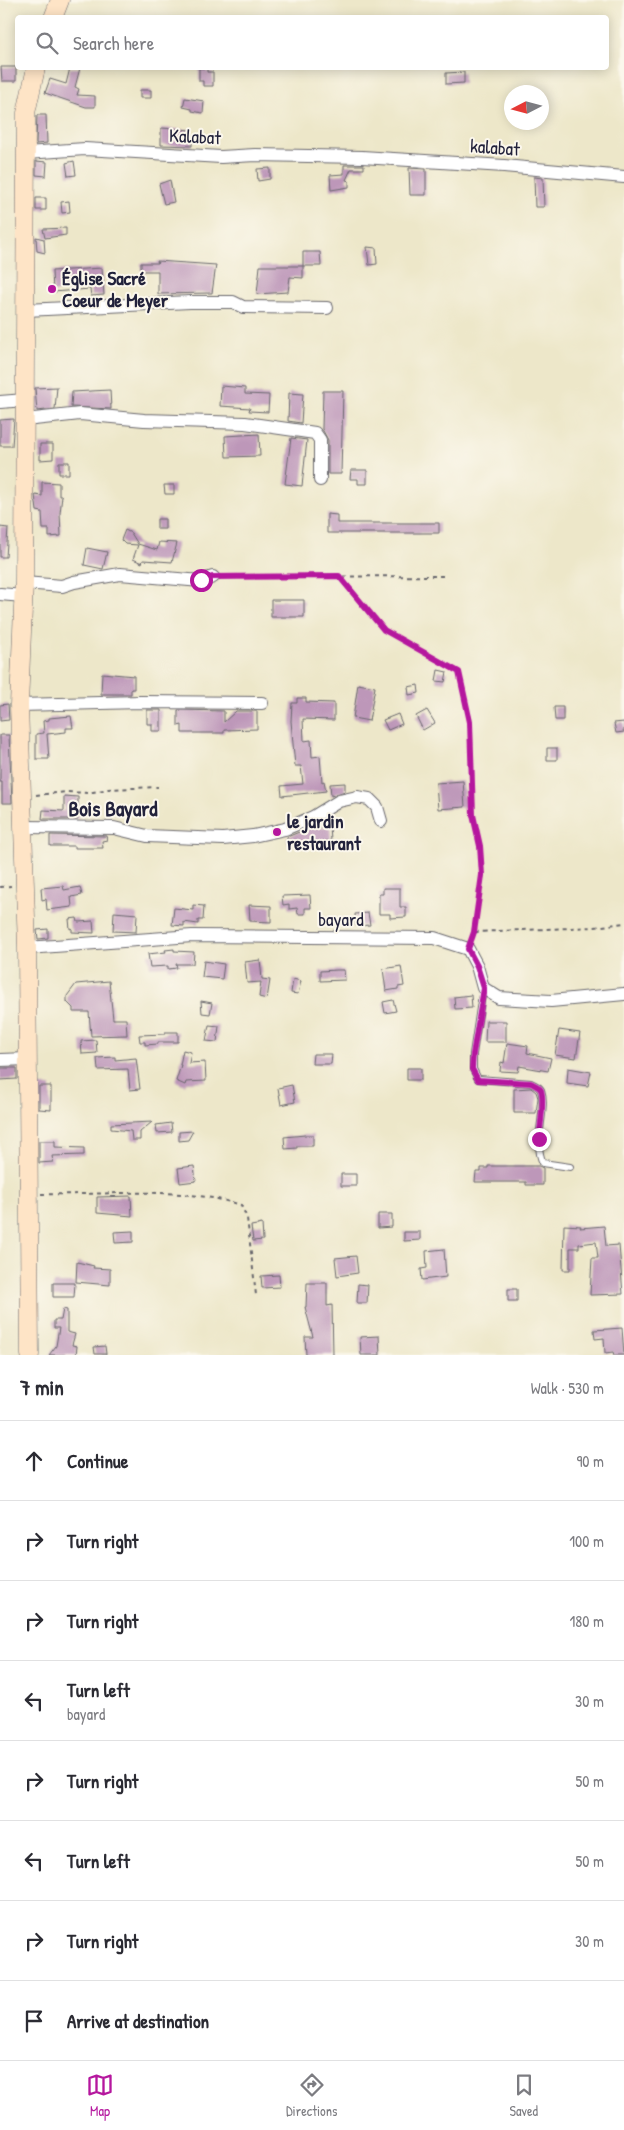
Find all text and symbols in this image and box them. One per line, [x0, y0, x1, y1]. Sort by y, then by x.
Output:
search box [15, 15, 609, 70]
icon: search [33, 29, 61, 57]
text: Search here [73, 30, 154, 56]
north arrow [504, 85, 549, 130]
street label: Kalabat [169, 122, 222, 150]
street label: kalabat [469, 132, 521, 162]
place label: Église Sacré Coeur de Meyer [62, 265, 169, 314]
marker: Église Sacré Coeur de Meyer [46, 283, 58, 295]
route start [190, 569, 213, 592]
district label: Bois Bayard [69, 794, 158, 824]
place label: le jardin restaurant [287, 808, 362, 856]
marker: le jardin restaurant [271, 826, 283, 838]
street label: bayard [318, 906, 364, 932]
route end [528, 1128, 551, 1151]
text: 7 min [20, 1373, 64, 1402]
text: Walk · 530 m [531, 1377, 604, 1399]
icon: ahead [20, 1447, 48, 1475]
text: Continue [67, 1448, 128, 1474]
text: 90 m [576, 1450, 604, 1472]
icon: right [20, 1527, 48, 1555]
text: Turn right [67, 1528, 138, 1554]
text: 100 m [569, 1530, 604, 1552]
icon: right [20, 1607, 48, 1635]
text: Turn right [67, 1608, 138, 1634]
text: 180 m [570, 1610, 604, 1632]
text: Turn left [67, 1677, 130, 1703]
icon: left [20, 1687, 48, 1715]
text: 30 m [575, 1690, 604, 1712]
text: bayard [67, 1703, 105, 1725]
icon: right [20, 1767, 48, 1795]
text: Turn right [67, 1768, 138, 1794]
text: 50 m [576, 1770, 604, 1792]
icon: left [20, 1847, 48, 1875]
text: Turn left [67, 1848, 130, 1874]
text: 50 m [576, 1850, 604, 1872]
icon: right [20, 1927, 48, 1955]
text: Turn right [67, 1928, 138, 1954]
text: 30 m [575, 1930, 604, 1952]
icon: arrive [20, 2007, 48, 2035]
text: Arrive at destination [67, 2008, 209, 2034]
tab: Map [86, 2071, 114, 2120]
tab: Directions [286, 2071, 337, 2120]
tab: Saved [509, 2071, 538, 2120]

